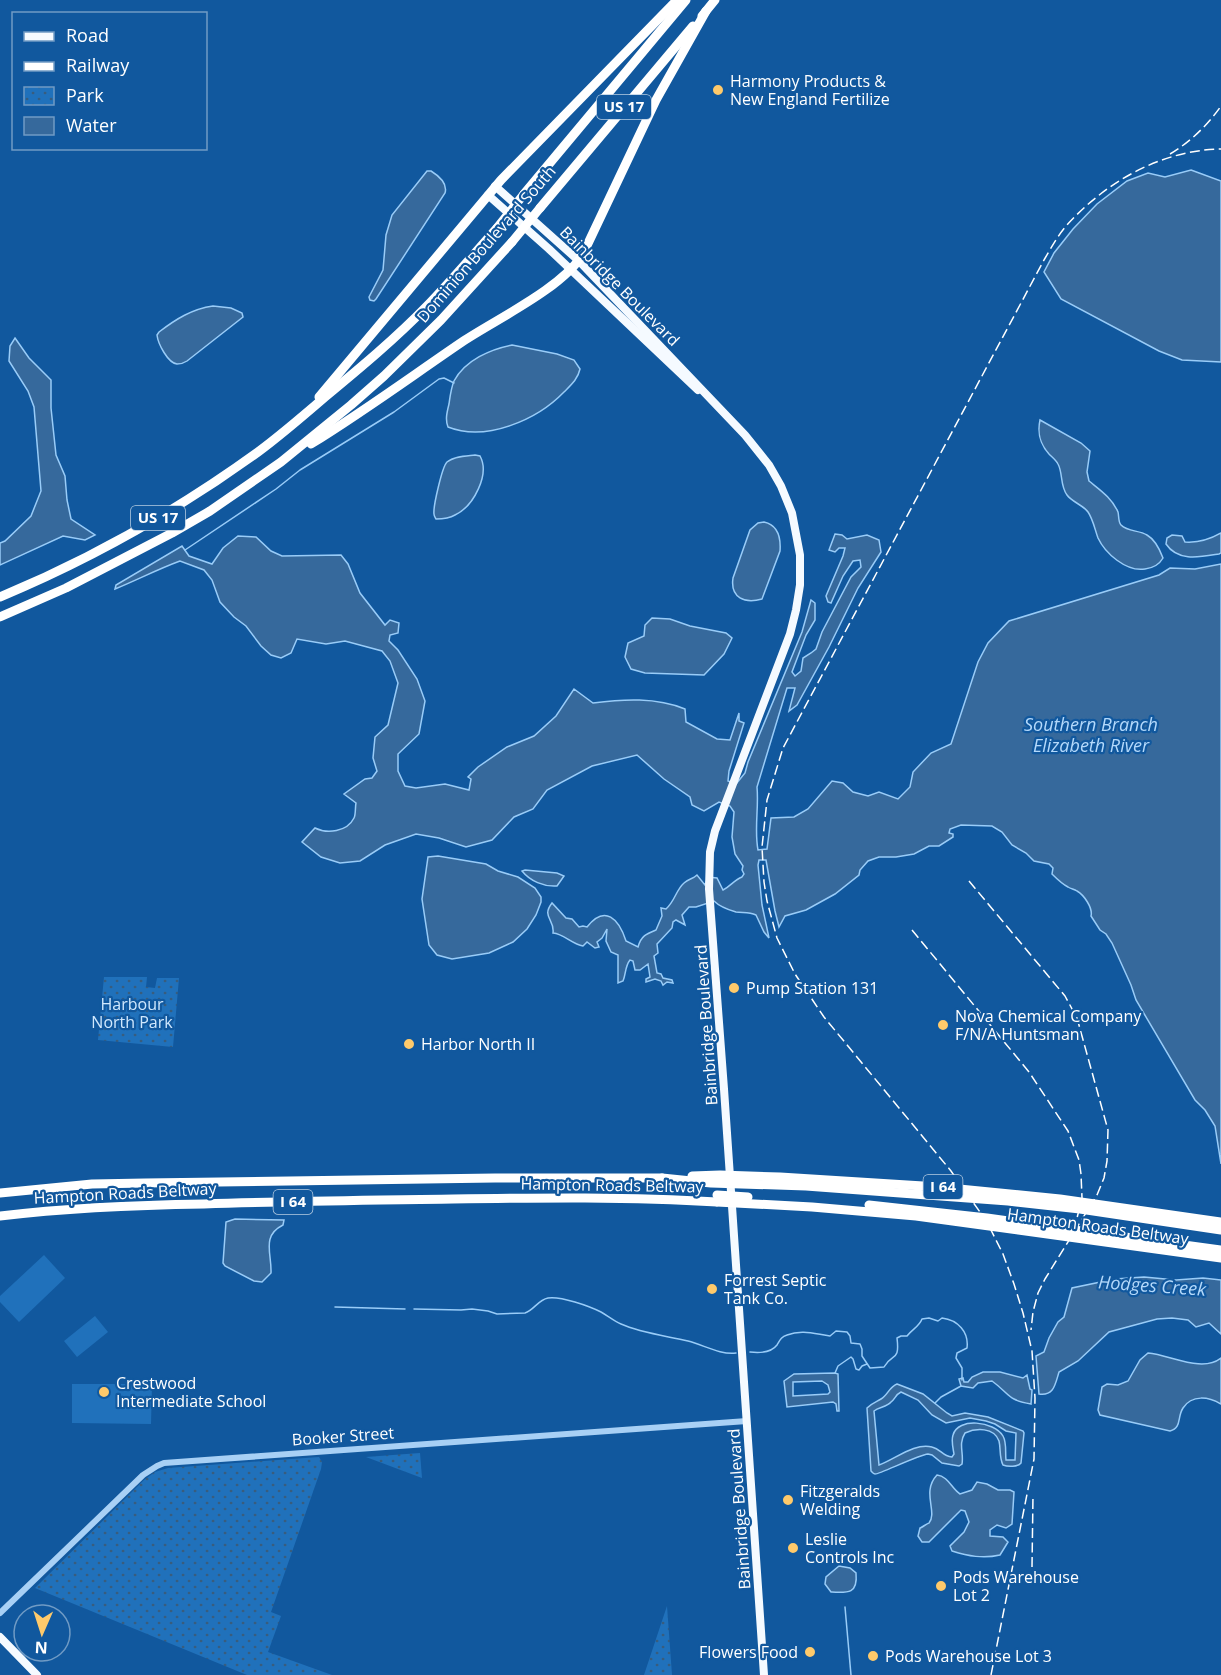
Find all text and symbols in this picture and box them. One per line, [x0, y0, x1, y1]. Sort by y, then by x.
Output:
legend [12, 12, 207, 150]
text: Road [66, 23, 109, 47]
text: Railway [66, 53, 130, 77]
place label: Harmony Products & New England Fertilize [730, 70, 890, 110]
text: Park [66, 83, 104, 107]
marker: Harmony Products & New England Fertilize [711, 83, 725, 97]
road number: US 17 [597, 95, 651, 119]
text: Water [66, 113, 117, 137]
street label: Dominion Boulevard South [412, 161, 560, 327]
street label: Bainbridge Boulevard [555, 221, 685, 351]
road number: US 17 [131, 506, 185, 530]
water label: Southern Branch Elizabeth River [1024, 712, 1158, 757]
street label: Bainbridge Boulevard [689, 944, 723, 1106]
place label: Pump Station 131 [746, 977, 878, 999]
marker: Pump Station 131 [727, 981, 741, 995]
park label: Harbour North Park [91, 993, 173, 1033]
place label: Nova Chemical Company F/N/A Huntsman [955, 1005, 1142, 1045]
marker: Nova Chemical Company F/N/A Huntsman [936, 1018, 950, 1032]
place label: Harbor North II [421, 1033, 535, 1055]
marker: Harbor North II [402, 1037, 416, 1051]
street label: Hampton Roads Beltway [520, 1172, 705, 1198]
road number: I 64 [924, 1175, 962, 1199]
street label: Hampton Roads Beltway [33, 1177, 218, 1209]
road number: I 64 [274, 1190, 312, 1214]
street label: Hampton Roads Beltway [1006, 1202, 1191, 1250]
place label: Forrest Septic Tank Co. [724, 1269, 827, 1309]
water label: Hodges Creek [1097, 1269, 1208, 1301]
marker: Forrest Septic Tank Co. [705, 1282, 719, 1296]
place label: Crestwood Intermediate School [116, 1372, 266, 1412]
marker: Crestwood Intermediate School [97, 1385, 111, 1399]
street label: Booker Street [291, 1421, 395, 1451]
street label: Bainbridge Boulevard [722, 1428, 756, 1590]
place label: Fitzgeralds Welding [800, 1480, 880, 1520]
marker: Fitzgeralds Welding [781, 1493, 795, 1507]
place label: Leslie Controls Inc [805, 1528, 894, 1568]
marker: Leslie Controls Inc [786, 1541, 800, 1555]
place label: Pods Warehouse Lot 2 [953, 1566, 1079, 1606]
marker: Pods Warehouse Lot 2 [934, 1579, 948, 1593]
north arrow [12, 1603, 72, 1663]
text: N [34, 1637, 48, 1659]
place label: Flowers Food [699, 1641, 798, 1663]
marker: Flowers Food [803, 1645, 817, 1659]
place label: Pods Warehouse Lot 3 [885, 1645, 1052, 1667]
marker: Pods Warehouse Lot 3 [866, 1649, 880, 1663]

